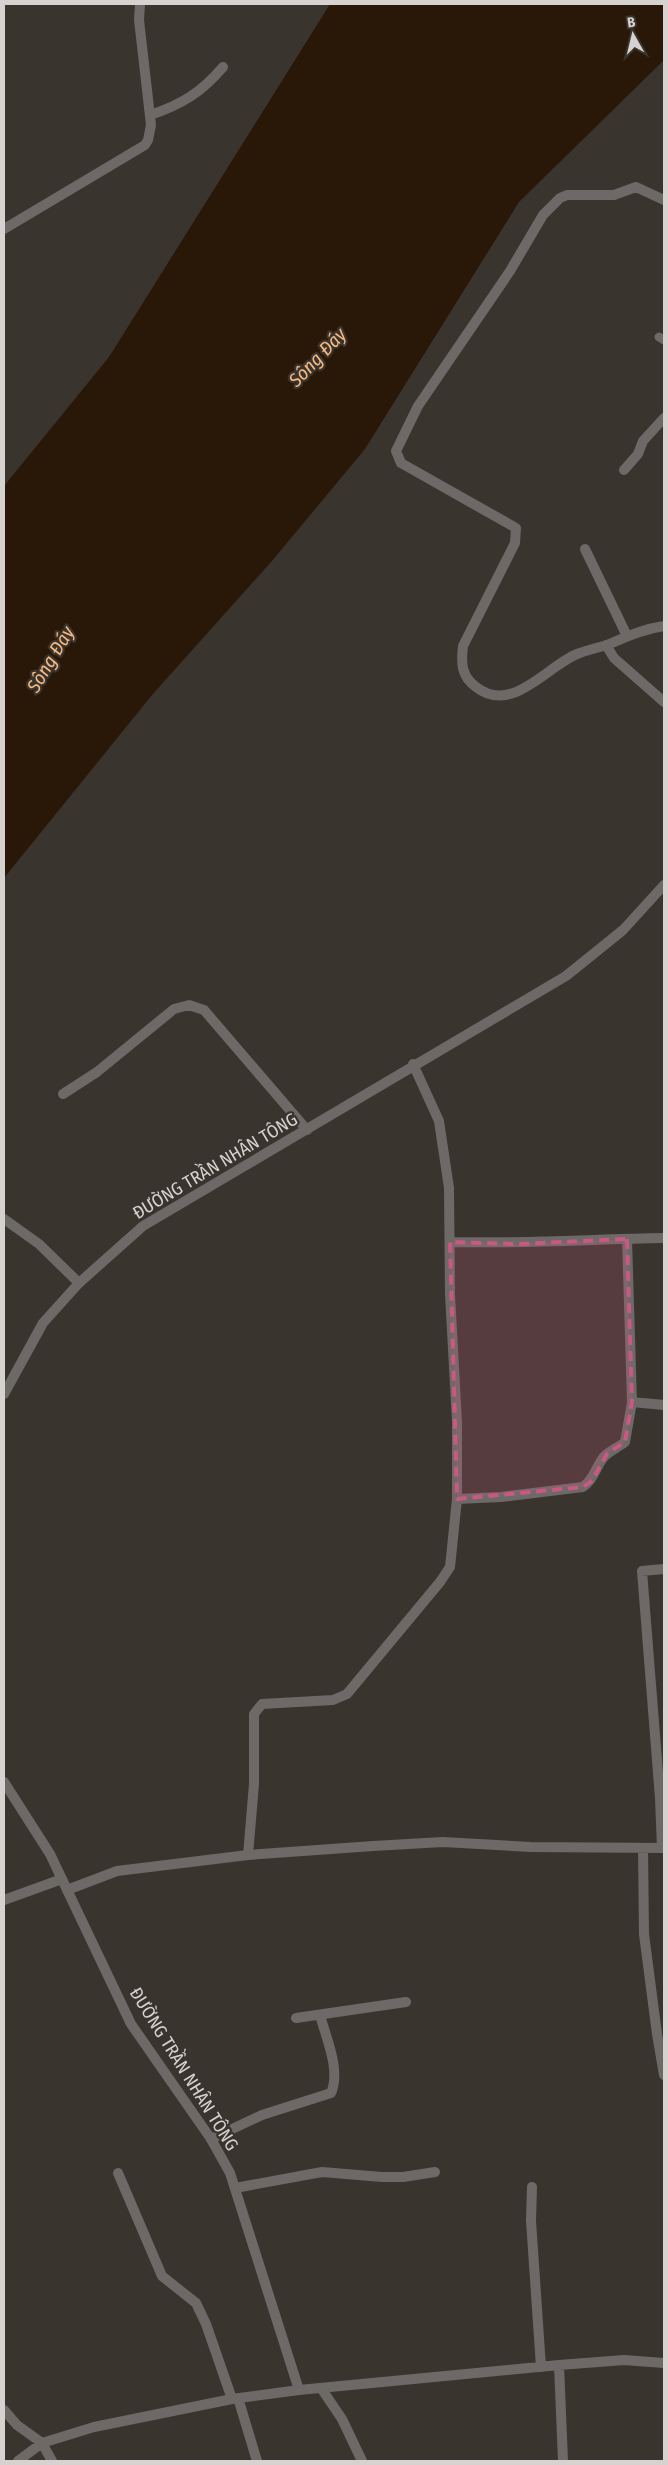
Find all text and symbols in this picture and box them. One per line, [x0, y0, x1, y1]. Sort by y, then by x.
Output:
north arrow [608, 10, 658, 60]
text: B [626, 14, 636, 32]
water label: Sông Đáy [283, 323, 351, 392]
water label: Sông Đáy [21, 622, 79, 697]
street label: ĐƯỜNG TRẦN NHÂN TÔNG [128, 1106, 301, 1224]
street label: ĐƯỜNG TRẦN NHÂN TÔNG [125, 1982, 245, 2155]

